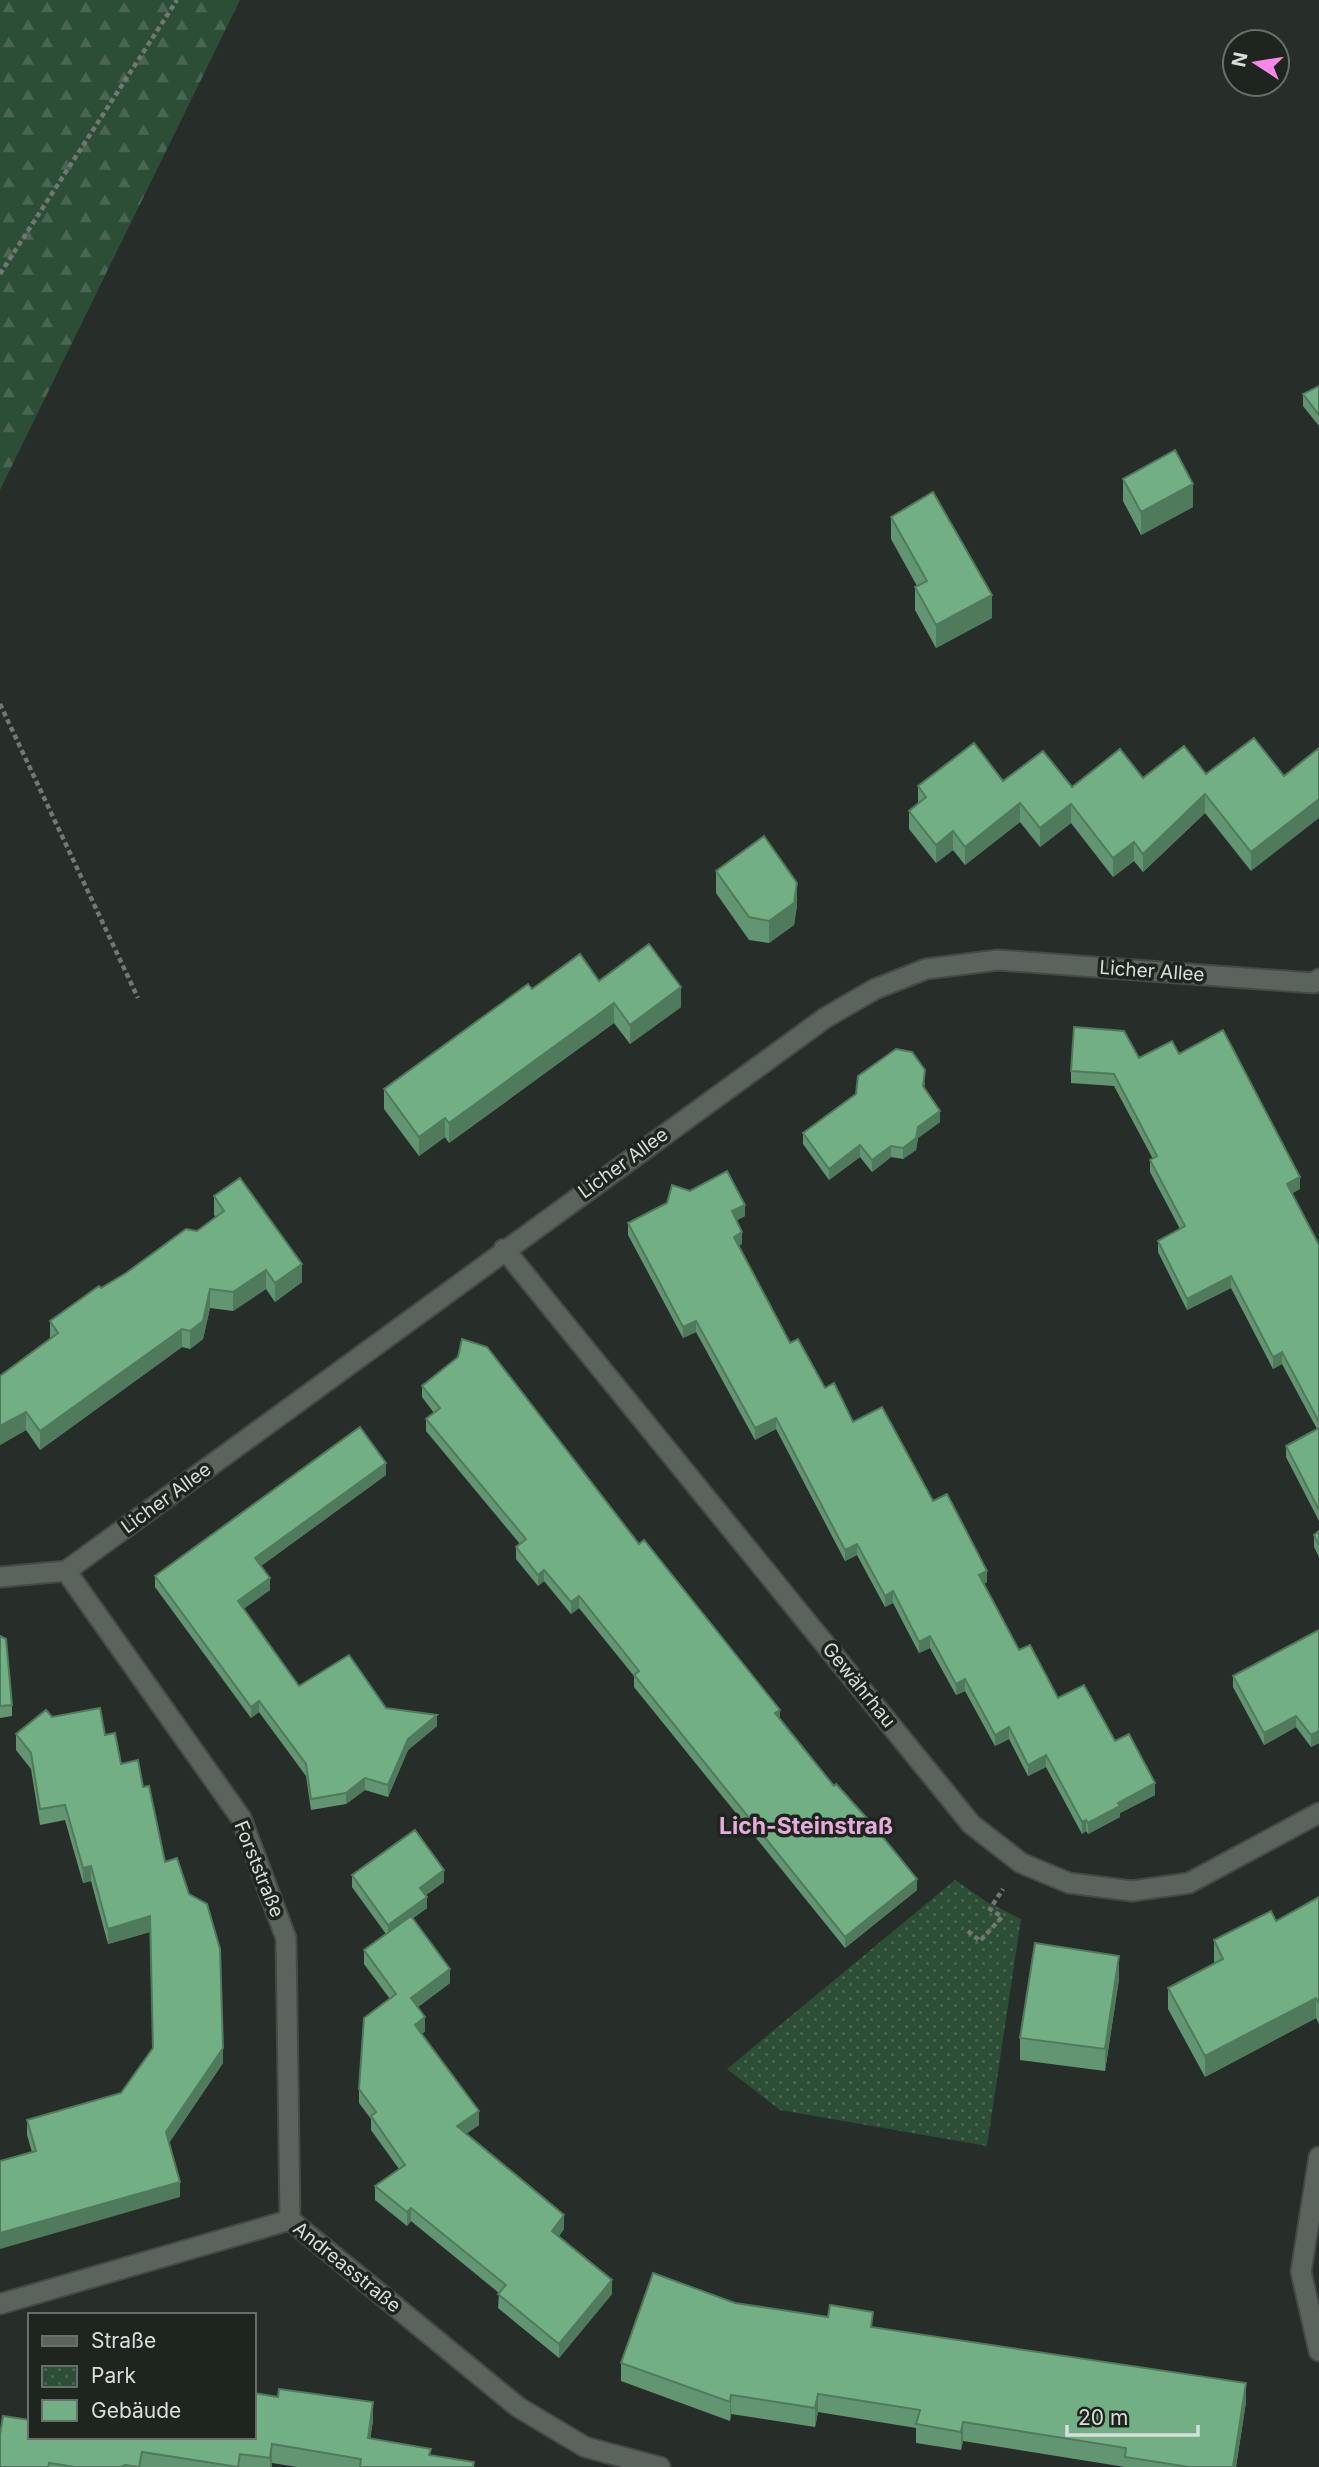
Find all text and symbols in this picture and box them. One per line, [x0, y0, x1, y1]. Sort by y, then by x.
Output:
north arrow [1221, 28, 1291, 98]
text: N [1227, 50, 1253, 69]
street label: Licher Allee [1099, 956, 1205, 986]
street label: Licher Allee [574, 1123, 672, 1203]
street label: Licher Allee [117, 1458, 215, 1538]
street label: Gewährhau [818, 1638, 900, 1732]
district label: Lich-Steinstraß [719, 1812, 893, 1840]
street label: Forststraße [229, 1817, 289, 1921]
street label: Andreasstraße [289, 2217, 405, 2317]
legend [28, 2313, 256, 2439]
text: Straße [91, 2328, 156, 2353]
text: Park [91, 2363, 136, 2388]
scale bar [1067, 2394, 1198, 2438]
text: Gebäude [91, 2398, 181, 2423]
text: 20 m [1078, 2405, 1128, 2430]

